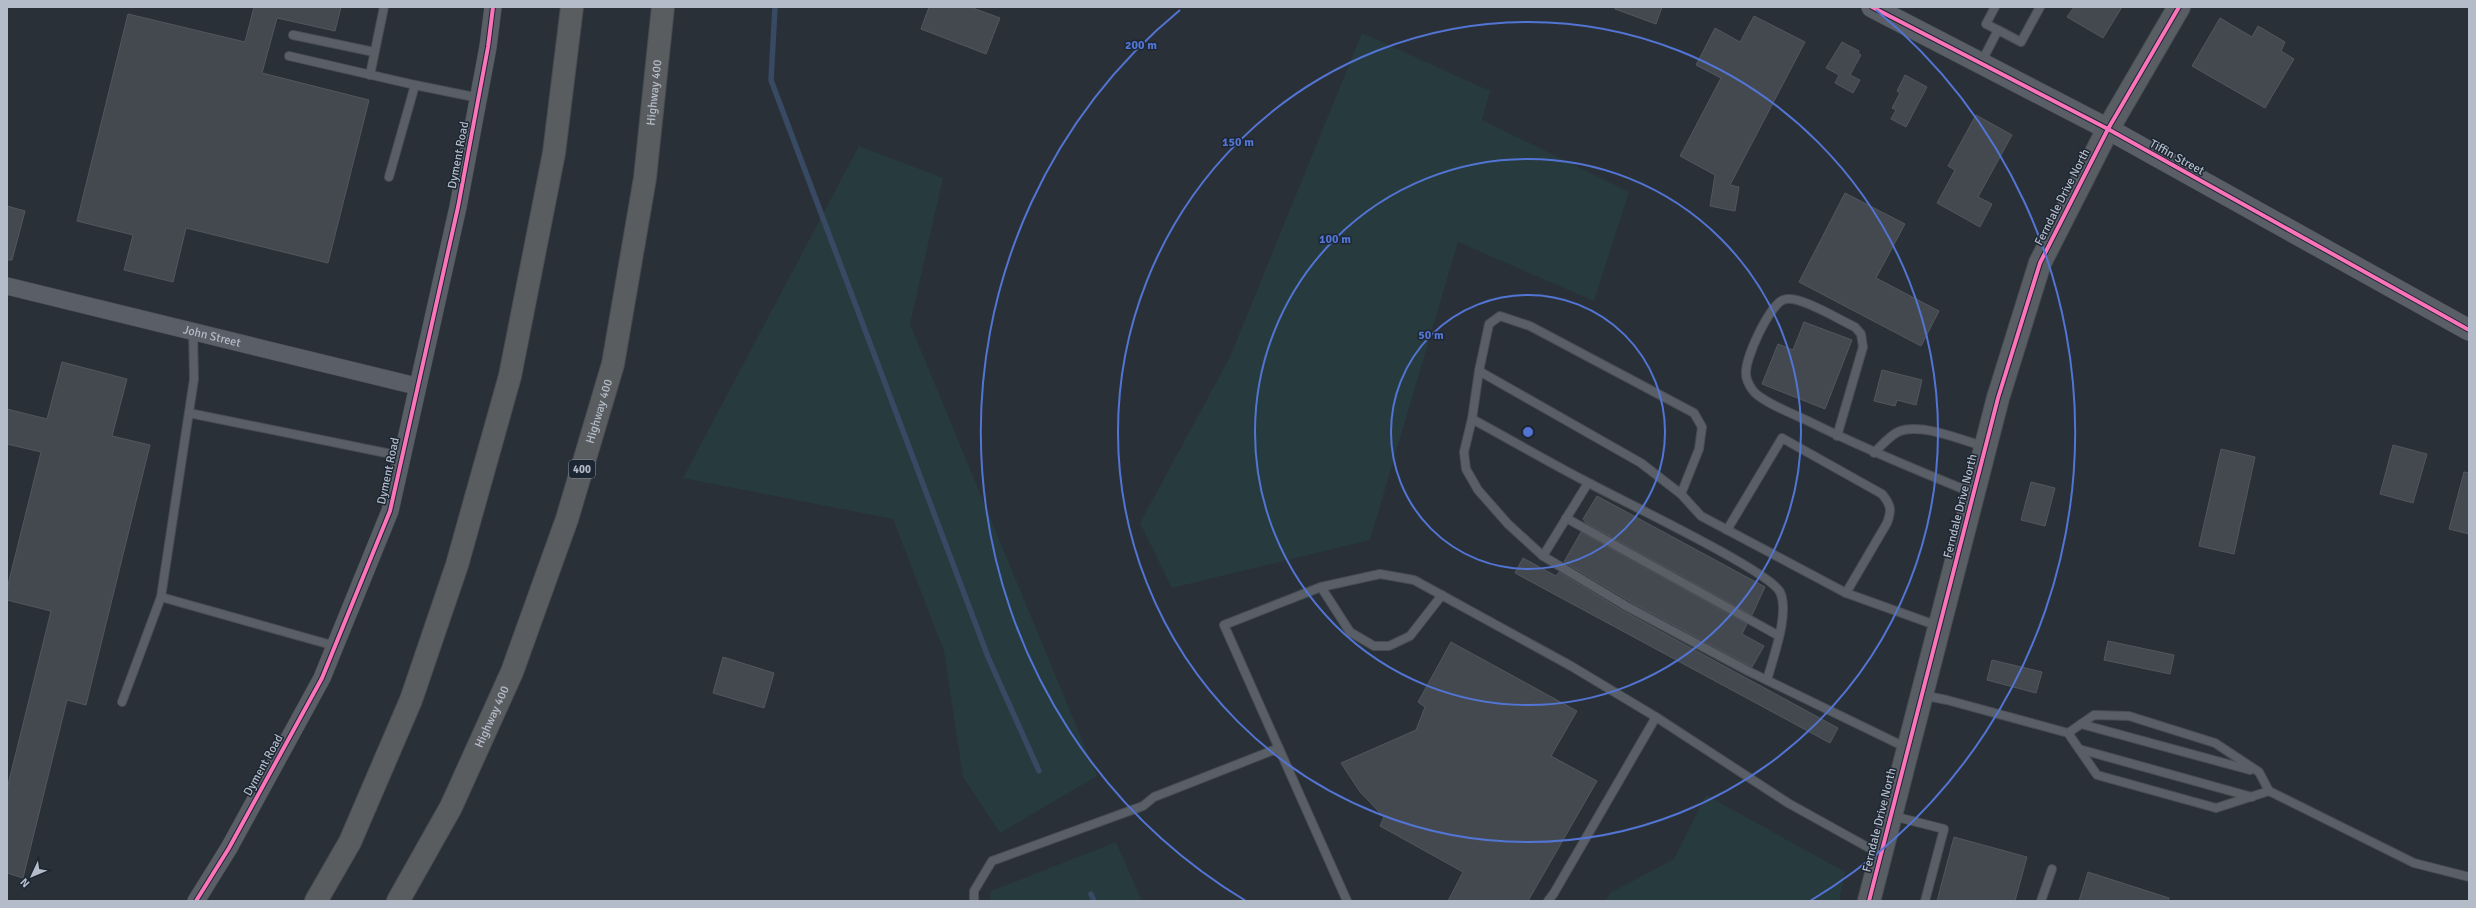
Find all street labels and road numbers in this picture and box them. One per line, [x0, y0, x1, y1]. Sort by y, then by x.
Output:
street label: Highway 400 [644, 59, 665, 126]
street label: Dyment Road [445, 120, 472, 190]
street label: Tiffin Street [2147, 136, 2207, 179]
street label: Ferndale Drive North [2032, 146, 2093, 248]
street label: John Street [182, 322, 242, 351]
street label: Highway 400 [583, 378, 616, 445]
street label: Dyment Road [374, 436, 403, 506]
street label: Ferndale Drive North [1940, 453, 1981, 560]
road number: 400 [569, 460, 595, 478]
street label: Highway 400 [472, 684, 513, 750]
street label: Dyment Road [240, 732, 286, 799]
street label: Ferndale Drive North [1859, 767, 1900, 874]

